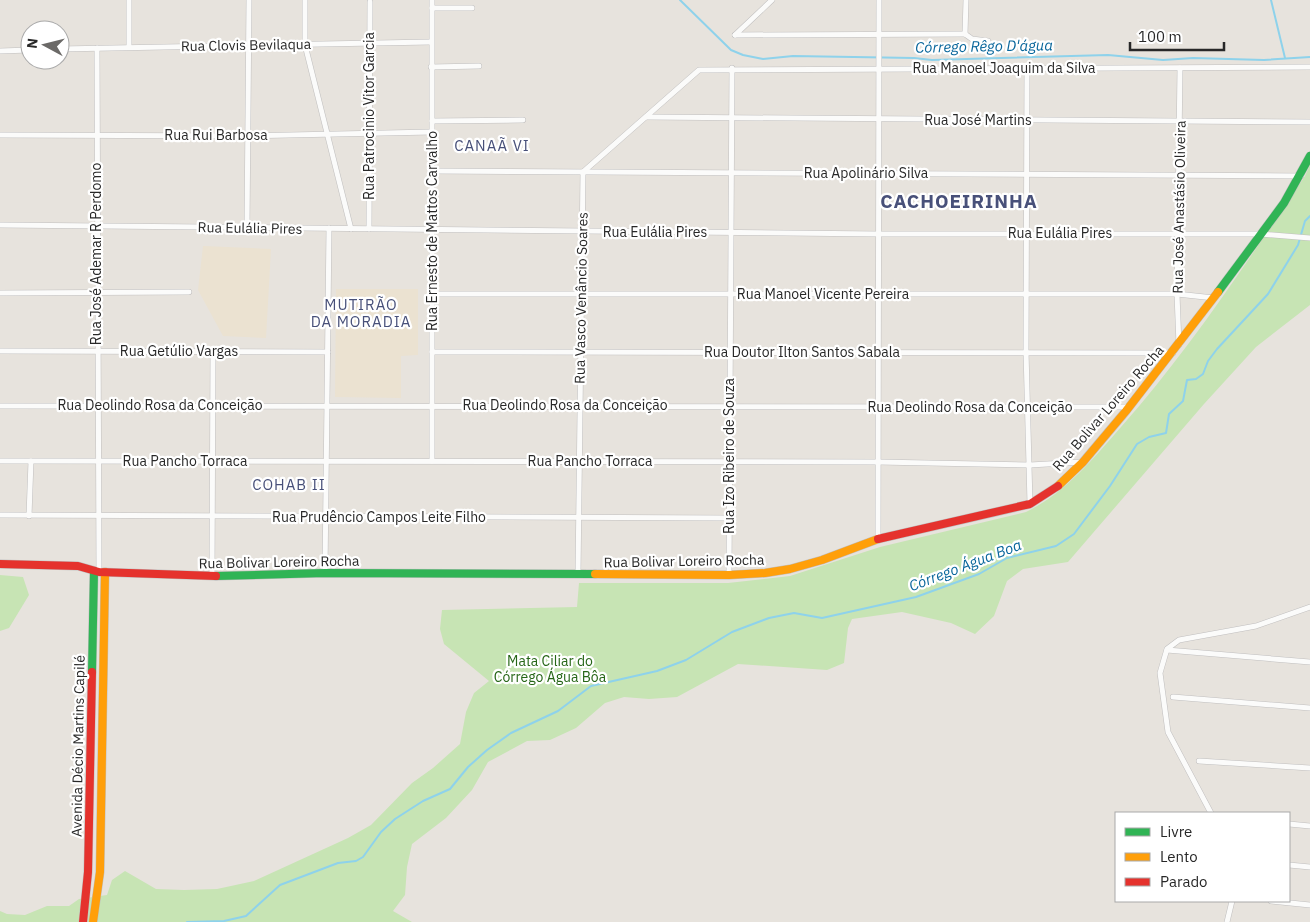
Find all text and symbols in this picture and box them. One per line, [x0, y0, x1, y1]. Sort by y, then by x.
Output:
north arrow [20, 20, 70, 70]
scale bar [1130, 20, 1224, 52]
text: 100 m [1138, 27, 1182, 46]
street label: Rua Patrocinio Vitor Garcia [360, 32, 378, 200]
street label: Rua Clovis Bevilaqua [181, 35, 312, 55]
water label: Córrego Rêgo D'água [915, 35, 1053, 57]
text: N [23, 37, 42, 50]
street label: Rua Manoel Joaquim da Silva [912, 59, 1096, 77]
street label: Rua José Martins [924, 111, 1032, 129]
street label: Rua José Anastásio Oliveira [1168, 120, 1190, 294]
street label: Rua Rui Barbosa [164, 126, 268, 144]
street label: Rua Ernesto de Mattos Carvalho [423, 131, 441, 331]
district label: CANAÃ VI [454, 136, 530, 155]
street label: Rua José Ademar R Perdomo [87, 163, 105, 345]
street label: Rua Apolinário Silva [804, 164, 929, 182]
district label: CACHOEIRINHA [880, 189, 1038, 213]
street label: Rua Vasco Venâncio Soares [570, 212, 592, 384]
street label: Rua Eulália Pires [197, 218, 303, 238]
street label: Rua Eulália Pires [603, 223, 708, 241]
street label: Rua Eulália Pires [1008, 224, 1113, 242]
street label: Rua Manoel Vicente Pereira [737, 285, 910, 303]
district label: MUTIRÃO DA MORADIA [311, 295, 411, 331]
street label: Rua Bolivar Loreiro Rocha [1048, 341, 1168, 475]
street label: Rua Getúlio Vargas [120, 342, 238, 360]
street label: Rua Doutor Ilton Santos Sabala [704, 343, 901, 361]
street label: Rua Izo Ribeiro de Souza [720, 378, 738, 534]
street label: Rua Deolindo Rosa da Conceição [57, 396, 263, 414]
street label: Rua Deolindo Rosa da Conceição [462, 396, 668, 414]
street label: Rua Deolindo Rosa da Conceição [867, 398, 1073, 416]
street label: Rua Pancho Torraca [123, 452, 248, 470]
street label: Rua Pancho Torraca [528, 452, 653, 470]
district label: COHAB II [252, 475, 326, 494]
street label: Rua Prudêncio Campos Leite Filho [272, 508, 486, 526]
water label: Córrego Água Boa [906, 535, 1024, 595]
street label: Rua Bolivar Loreiro Rocha [603, 551, 765, 571]
street label: Rua Bolivar Loreiro Rocha [198, 552, 360, 572]
park label: Mata Ciliar do Córrego Água Bôa [494, 652, 607, 686]
street label: Avenida Décio Martins Capilé [67, 655, 89, 837]
legend [1115, 812, 1290, 902]
text: Livre [1160, 822, 1192, 841]
text: Lento [1160, 847, 1198, 866]
text: Parado [1160, 872, 1208, 891]

